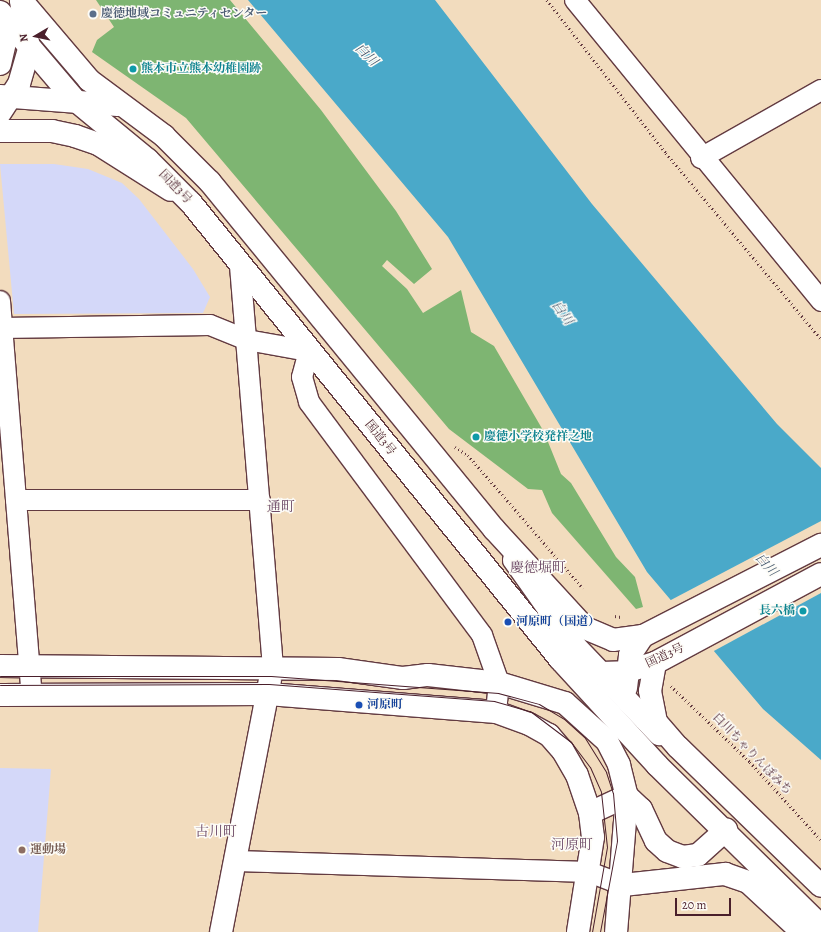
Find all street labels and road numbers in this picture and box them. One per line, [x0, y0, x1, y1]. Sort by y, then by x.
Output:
street label: 国道3号 [156, 167, 194, 207]
street label: 国道3号 [362, 418, 398, 458]
street label: 国道3号 [643, 641, 687, 671]
street label: 白川ちゃりんぽみち [709, 710, 795, 798]

